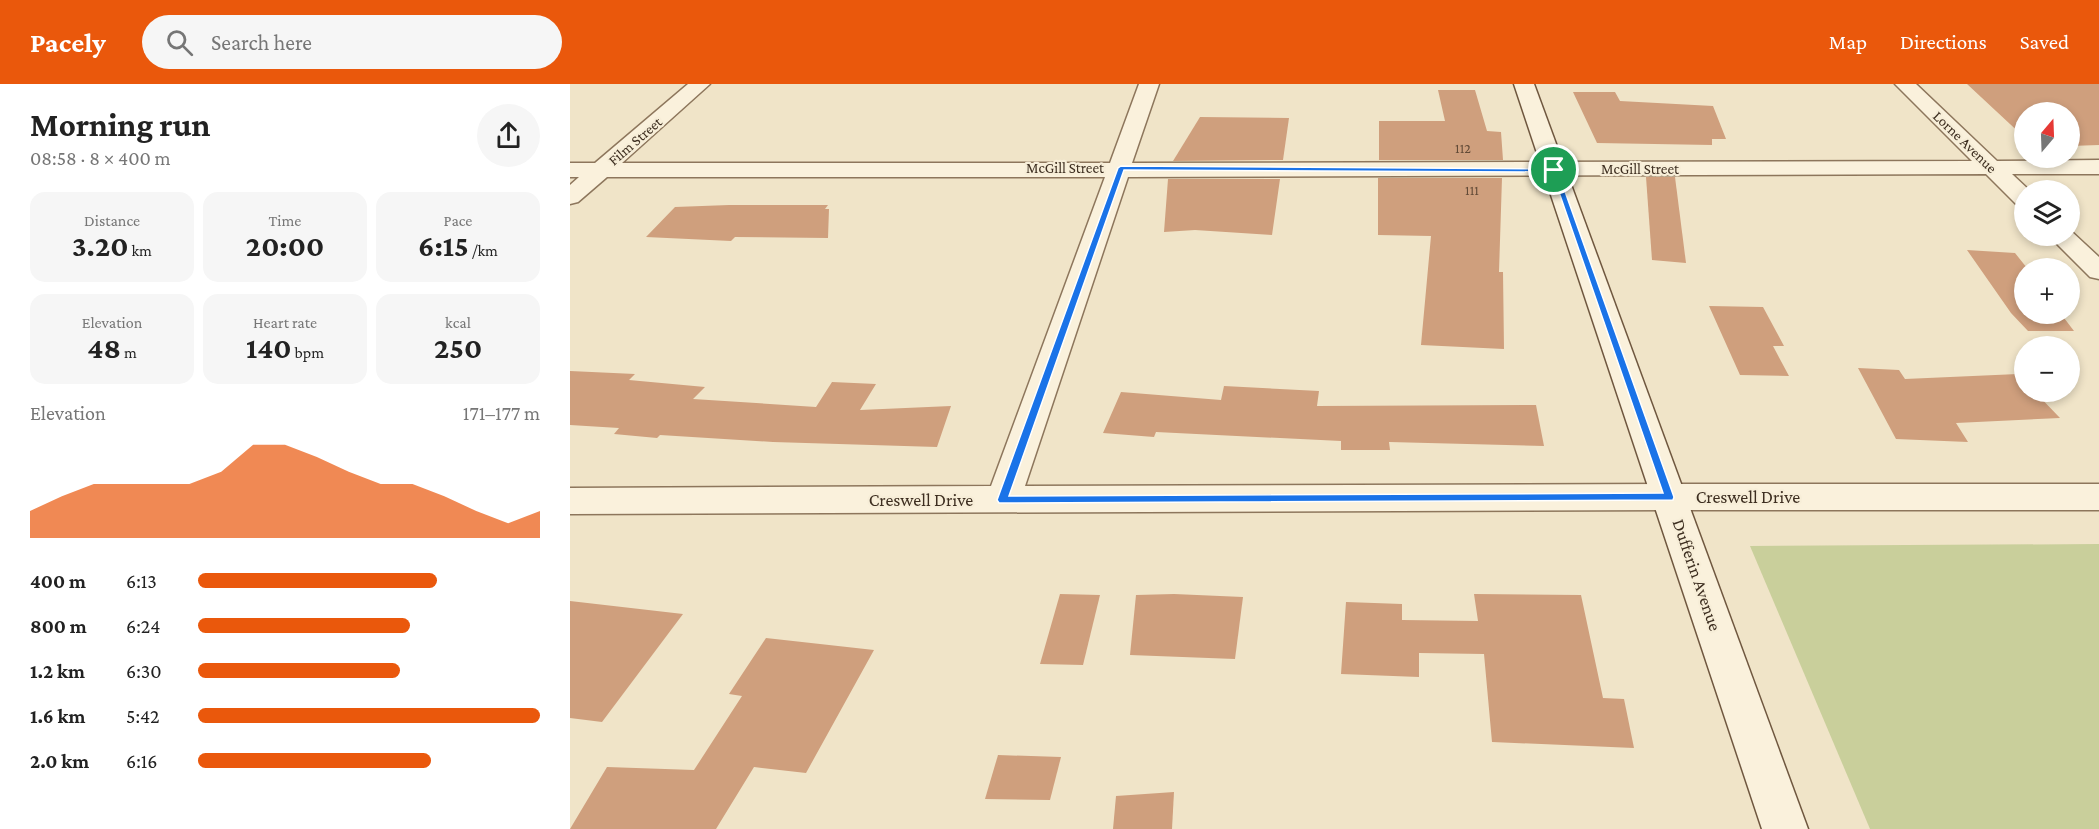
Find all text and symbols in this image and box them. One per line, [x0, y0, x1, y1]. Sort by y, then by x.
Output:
search box [142, 15, 562, 69]
icon: search [163, 26, 196, 59]
text: Pacely [30, 27, 106, 58]
text: Search here [211, 30, 312, 55]
text: Map [1829, 30, 1867, 54]
text: Directions [1900, 30, 1987, 54]
text: Saved [2020, 30, 2069, 54]
north arrow [2014, 102, 2080, 168]
map controls [2014, 102, 2080, 402]
button: share [477, 104, 540, 167]
text: Morning run [30, 106, 211, 143]
street label: Lorne Avenue [1930, 108, 2000, 176]
street label: Film Street [605, 113, 666, 168]
house number: 112 [1455, 140, 1471, 156]
pin [1528, 144, 1579, 195]
text: 08:58 · 8 × 400 m [30, 147, 171, 169]
icon: arrive [1537, 153, 1570, 186]
street label: McGill Street [1026, 160, 1105, 176]
street label: McGill Street [1601, 161, 1680, 177]
button: layers [2014, 180, 2080, 246]
house number: 111 [1465, 182, 1479, 198]
text: Distance [84, 212, 140, 229]
text: Time [269, 212, 301, 229]
text: Pace [444, 212, 472, 229]
text: 3.20 [72, 229, 128, 262]
text: 20:00 [246, 229, 324, 262]
text: 6:15 [418, 229, 469, 262]
text: km [128, 242, 152, 259]
text: /km [469, 242, 498, 259]
button: + [2014, 258, 2080, 324]
text: Elevation [82, 314, 142, 331]
text: Heart rate [253, 314, 317, 331]
text: kcal [445, 314, 471, 331]
text: 48 [87, 331, 121, 364]
text: 140 [246, 331, 292, 364]
text: 250 [434, 331, 482, 364]
button: − [2014, 336, 2080, 402]
text: m [121, 344, 137, 361]
text: bpm [292, 344, 324, 361]
text: Elevation [30, 402, 106, 424]
text: 171–177 m [463, 402, 540, 424]
street label: Creswell Drive [1696, 487, 1800, 507]
street label: Creswell Drive [869, 490, 973, 510]
street label: Dufferin Avenue [1668, 516, 1726, 634]
text: 400 m [30, 570, 86, 592]
text: 6:13 [126, 570, 157, 592]
text: 800 m [30, 615, 87, 637]
text: 6:24 [126, 615, 160, 637]
text: 1.2 km [30, 660, 85, 682]
text: 6:30 [126, 660, 162, 682]
text: 1.6 km [30, 705, 85, 727]
text: 5:42 [126, 705, 160, 727]
text: 2.0 km [30, 750, 89, 772]
text: 6:16 [126, 750, 158, 772]

